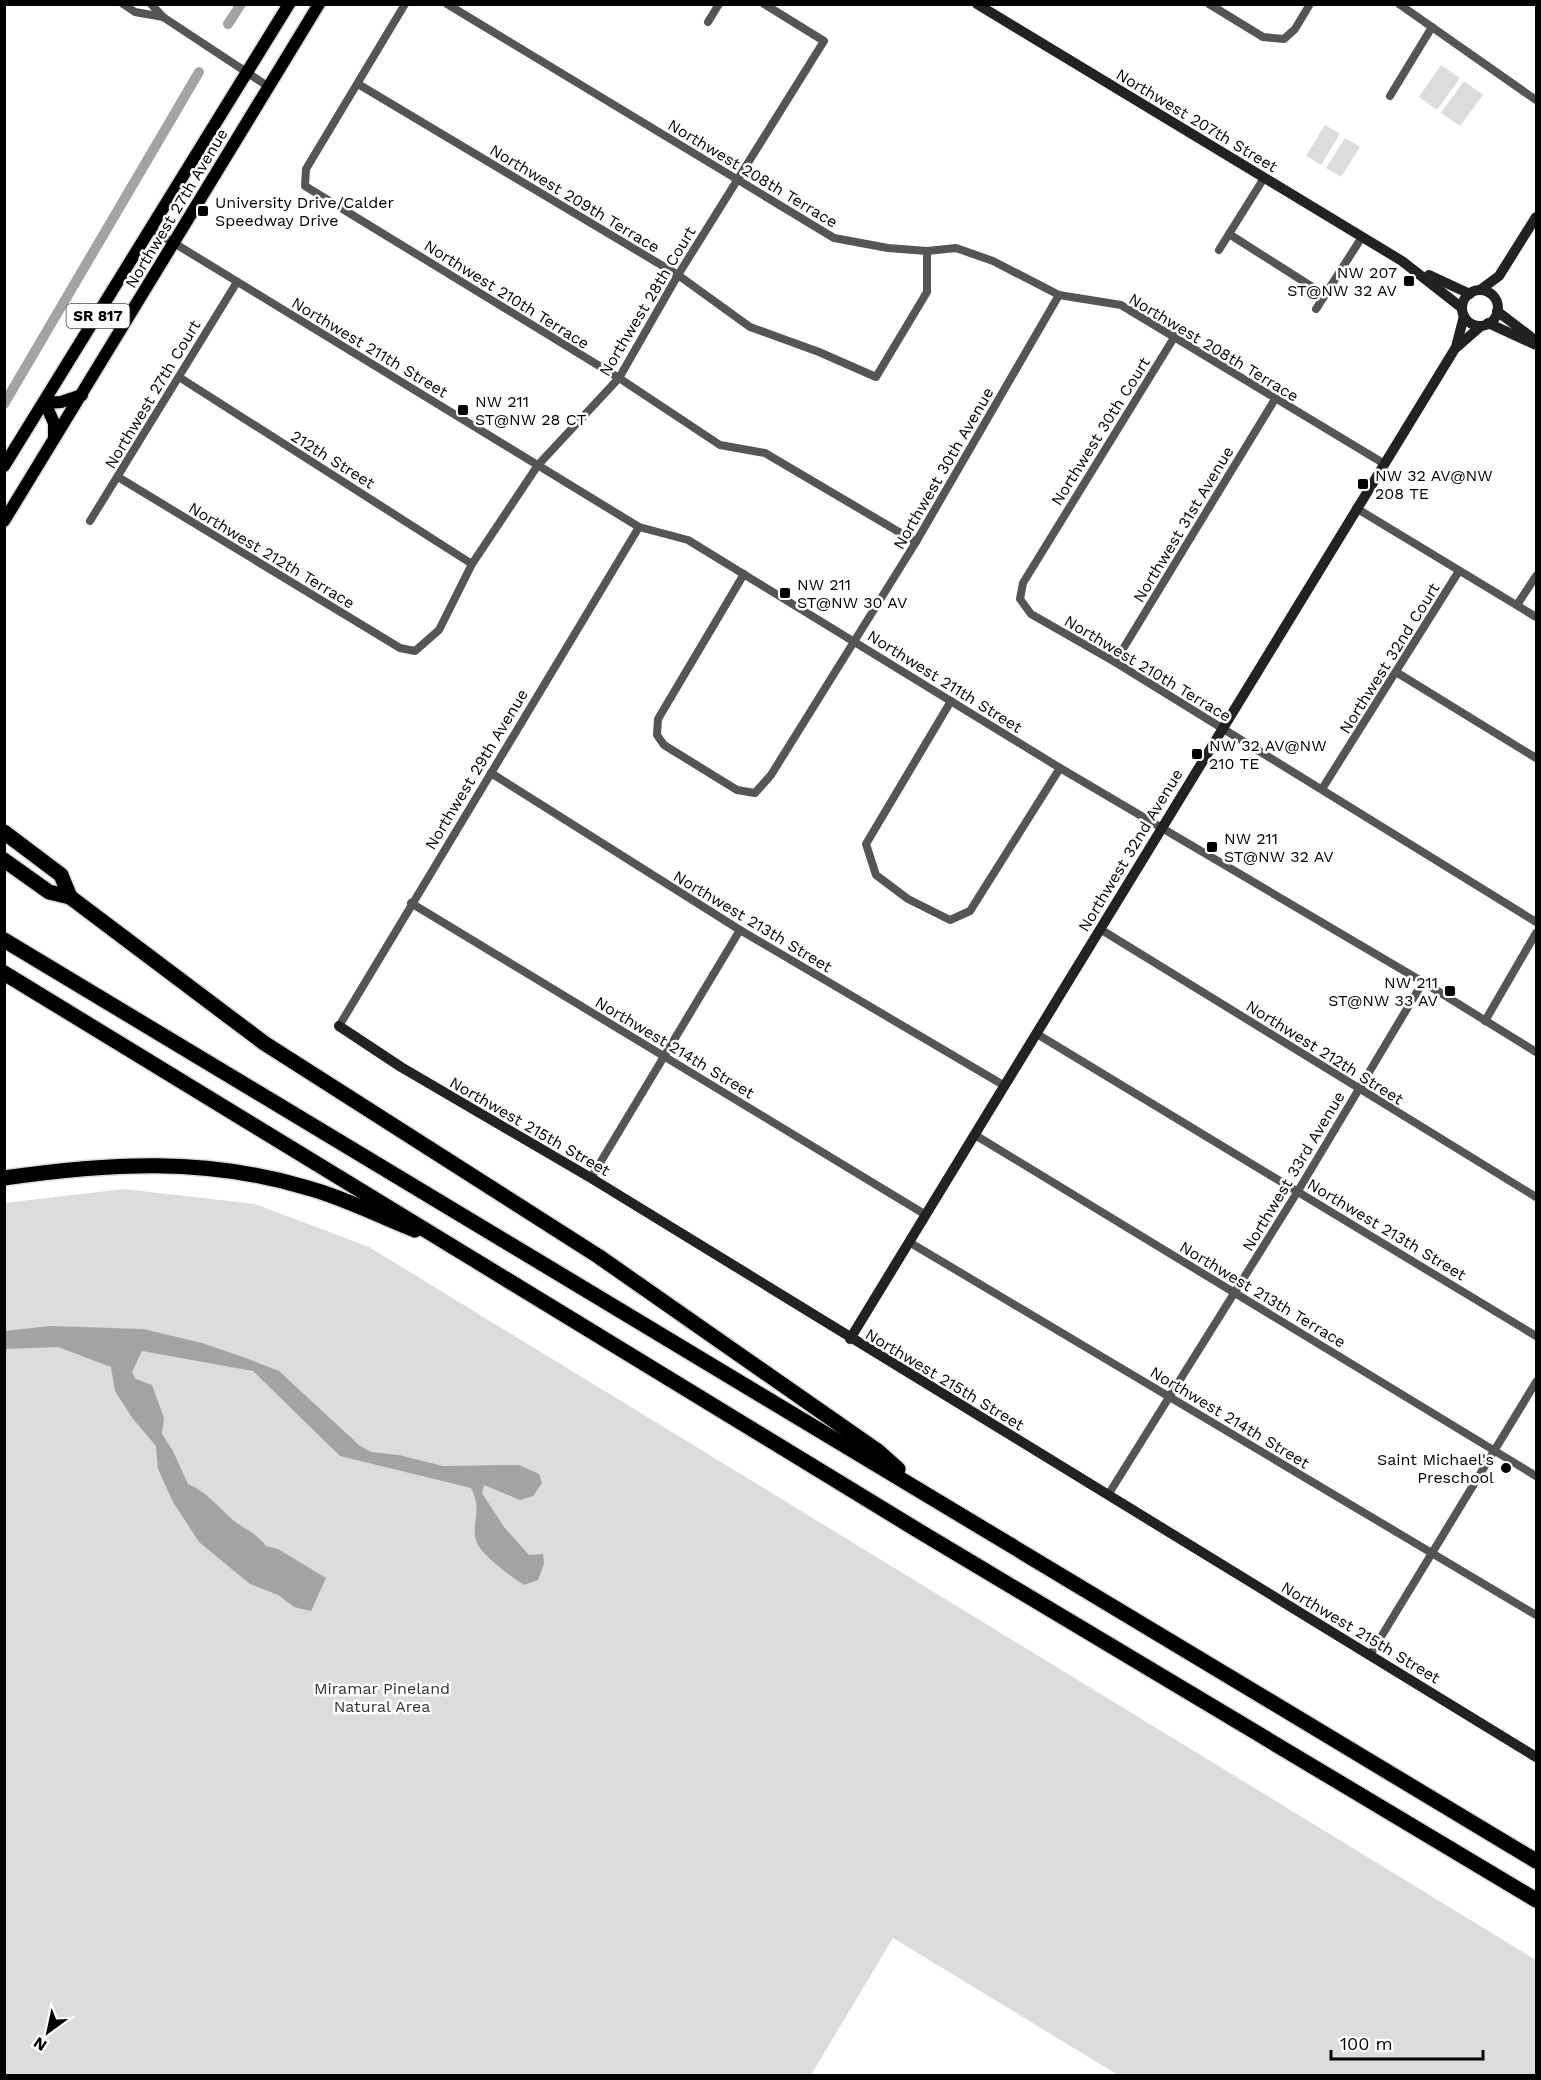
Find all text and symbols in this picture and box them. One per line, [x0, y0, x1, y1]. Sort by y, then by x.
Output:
street label: Northwest 207th Street [1113, 65, 1281, 176]
street label: Northwest 208th Terrace [664, 115, 841, 232]
street label: Northwest 27th Avenue [121, 125, 232, 291]
street label: Northwest 209th Terrace [486, 140, 663, 257]
place label: University Drive/Calder Speedway Drive [215, 193, 395, 230]
marker: University Drive/Calder Speedway Drive [196, 204, 210, 218]
street label: Northwest 28th Court [595, 223, 700, 379]
street label: Northwest 210th Terrace [421, 236, 593, 353]
place label: NW 207 ST@NW 32 AV [1287, 263, 1397, 300]
marker: NW 207 ST@NW 32 AV [1402, 274, 1416, 288]
street label: Northwest 208th Terrace [1125, 289, 1302, 406]
street label: Northwest 211th Street [288, 293, 451, 402]
road number: SR 817 [66, 304, 130, 328]
street label: Northwest 27th Court [101, 316, 204, 472]
street label: Northwest 30th Court [1047, 353, 1154, 509]
street label: Northwest 30th Avenue [889, 384, 998, 553]
place label: NW 211 ST@NW 28 CT [475, 392, 587, 429]
marker: NW 211 ST@NW 28 CT [456, 403, 470, 417]
street label: 212th Street [287, 426, 378, 493]
street label: Northwest 31st Avenue [1129, 443, 1238, 606]
place label: NW 32 AV@NW 208 TE [1375, 466, 1493, 503]
marker: NW 32 AV@NW 208 TE [1356, 477, 1370, 491]
street label: Northwest 212th Terrace [185, 498, 358, 613]
place label: NW 211 ST@NW 30 AV [797, 575, 907, 612]
street label: Northwest 32nd Court [1335, 579, 1444, 737]
marker: NW 211 ST@NW 30 AV [778, 586, 792, 600]
street label: Northwest 210th Terrace [1061, 611, 1235, 726]
street label: Northwest 211th Street [864, 626, 1026, 737]
street label: Northwest 29th Avenue [421, 686, 532, 853]
place label: NW 32 AV@NW 210 TE [1209, 736, 1327, 773]
marker: NW 32 AV@NW 210 TE [1190, 747, 1204, 761]
street label: Northwest 32nd Avenue [1074, 765, 1187, 935]
place label: NW 211 ST@NW 32 AV [1224, 829, 1334, 866]
marker: NW 211 ST@NW 32 AV [1205, 840, 1219, 854]
street label: Northwest 213th Street [670, 866, 836, 977]
place label: NW 211 ST@NW 33 AV [1328, 973, 1438, 1010]
marker: NW 211 ST@NW 33 AV [1443, 984, 1457, 998]
street label: Northwest 214th Street [592, 992, 758, 1103]
street label: Northwest 212th Street [1243, 996, 1407, 1109]
street label: Northwest 215th Street [446, 1073, 613, 1180]
street label: Northwest 33rd Avenue [1238, 1088, 1349, 1255]
street label: Northwest 213th Street [1304, 1174, 1470, 1285]
street label: Northwest 213th Terrace [1176, 1237, 1349, 1352]
street label: Northwest 215th Street [862, 1324, 1028, 1435]
street label: Northwest 214th Street [1147, 1362, 1313, 1473]
place label: Saint Michael's Preschool [1377, 1450, 1494, 1487]
marker: Saint Michael's Preschool [1499, 1461, 1513, 1475]
street label: Northwest 215th Street [1278, 1577, 1444, 1688]
park label: Miramar Pineland Natural Area [314, 1679, 450, 1716]
north arrow [18, 2002, 78, 2062]
scale bar [1331, 2023, 1482, 2061]
text: N [30, 2033, 50, 2055]
text: 100 m [1340, 2033, 1393, 2054]

